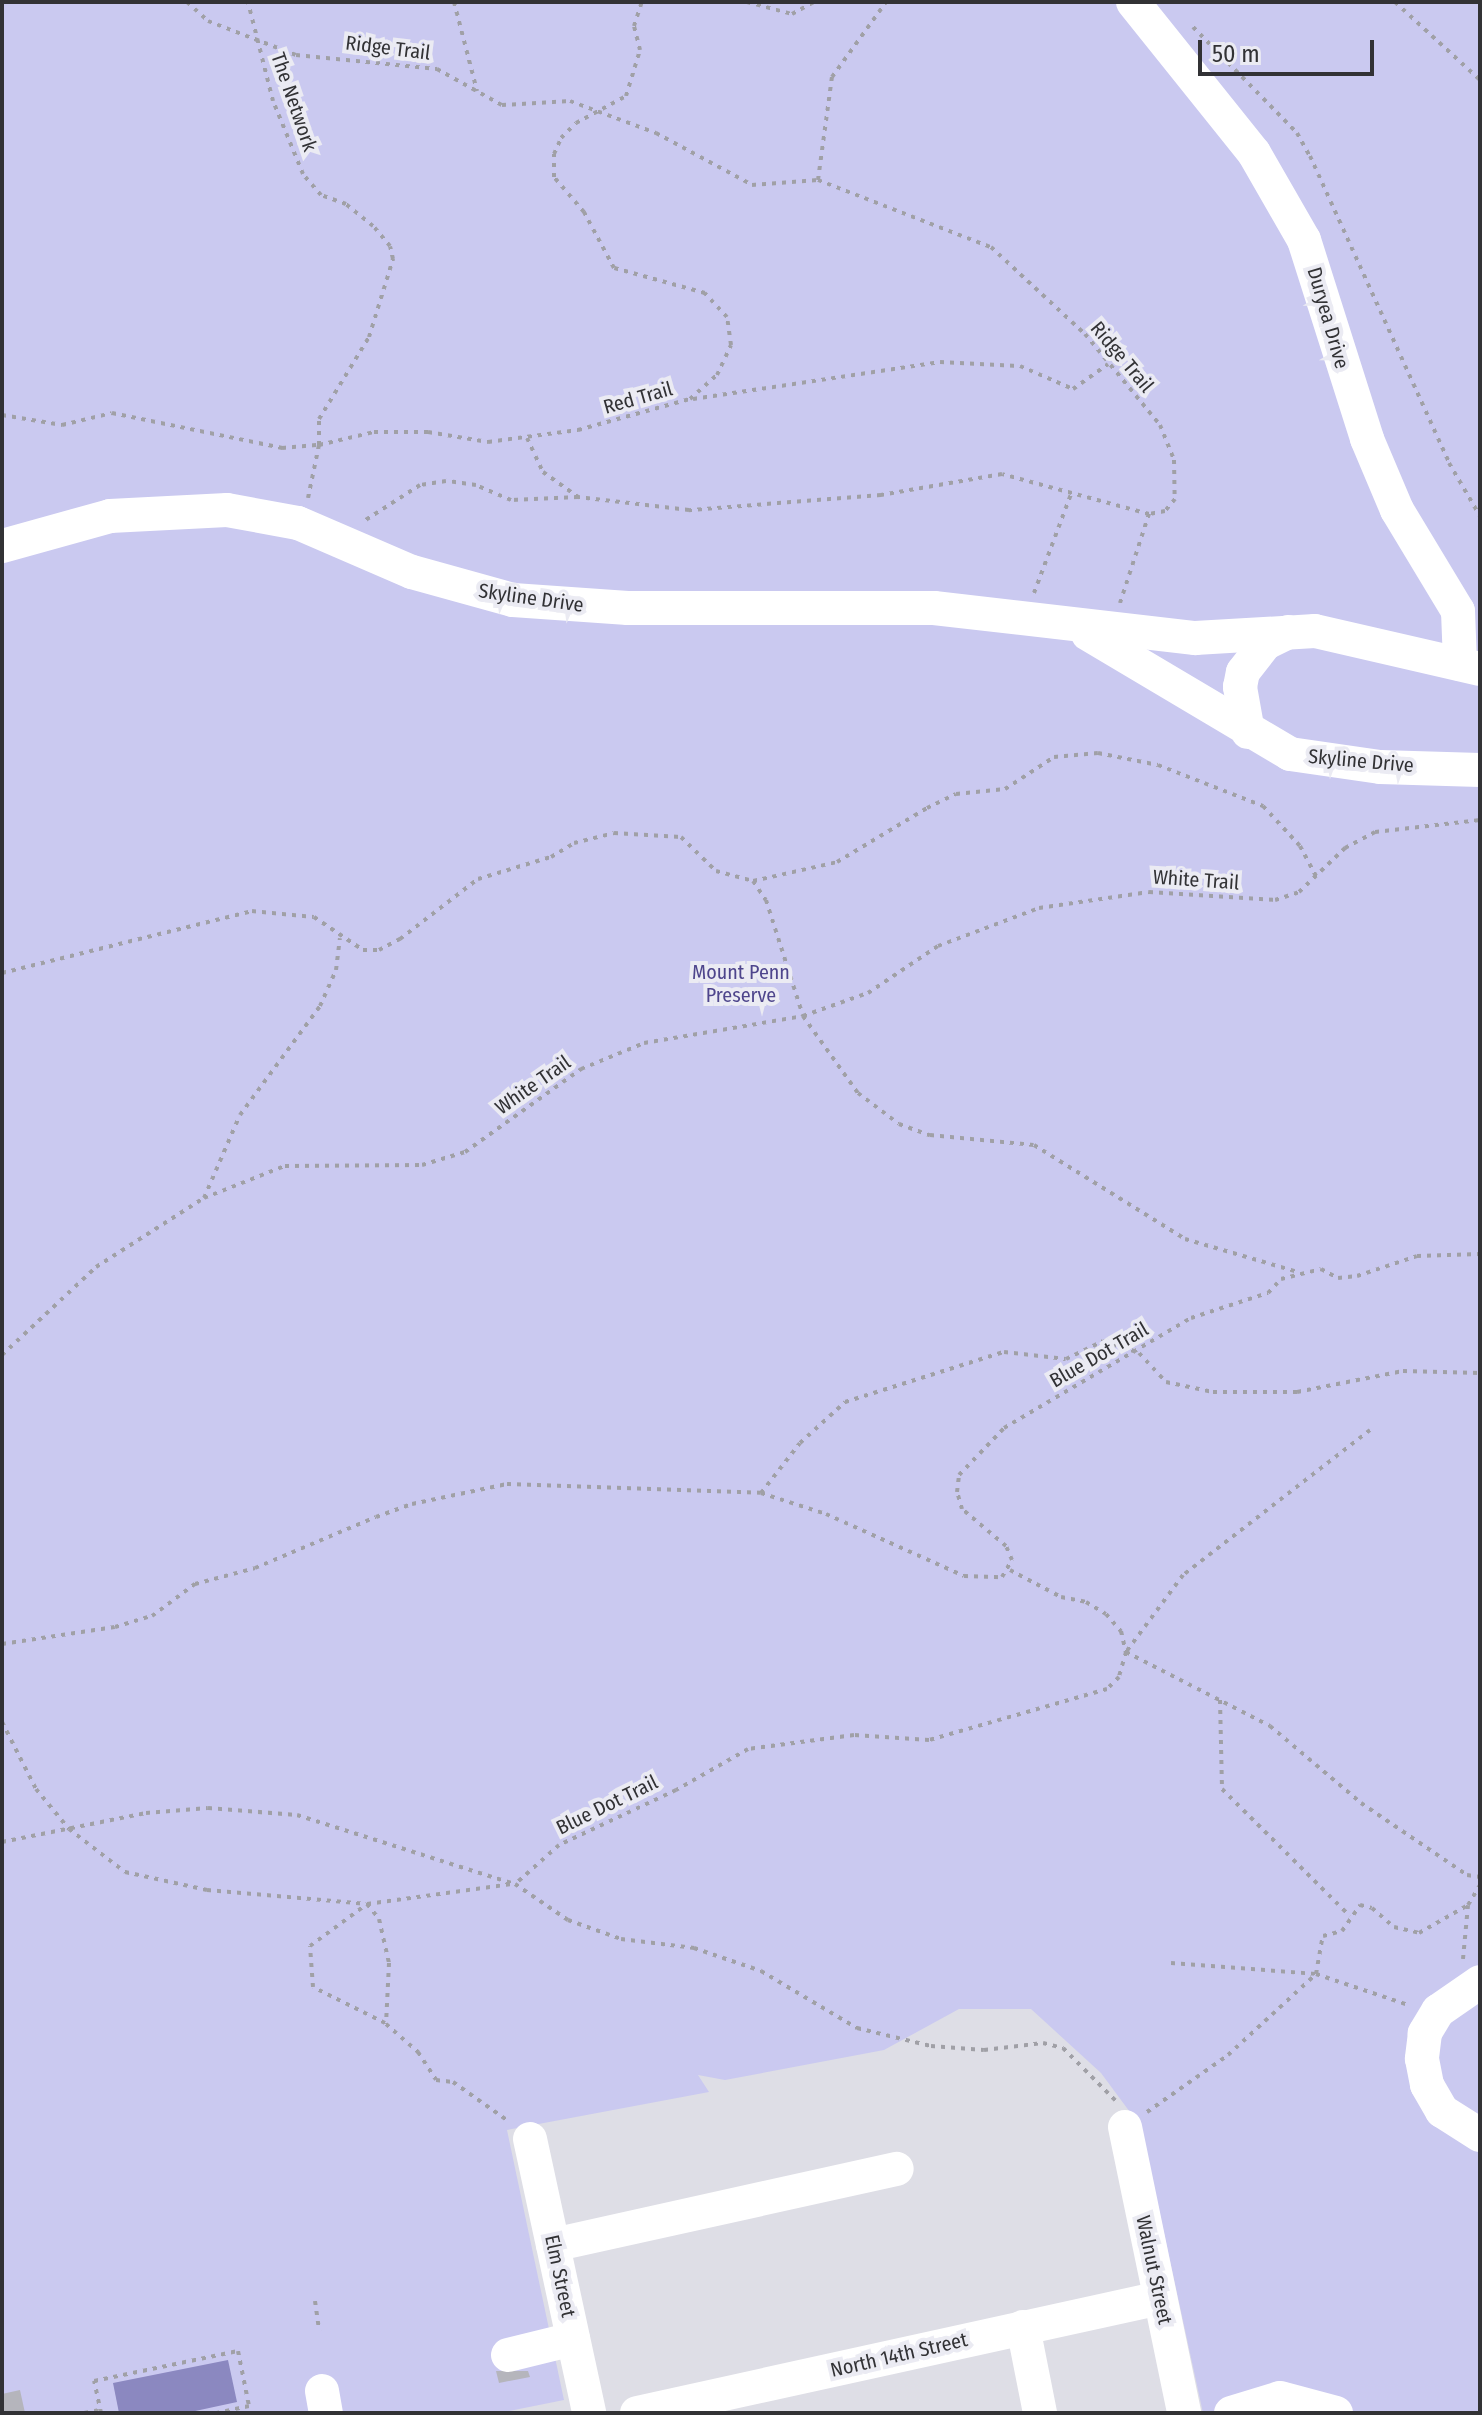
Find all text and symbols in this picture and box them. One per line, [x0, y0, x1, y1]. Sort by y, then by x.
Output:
scale bar [1202, 24, 1378, 74]
street label: Ridge Trail [344, 31, 432, 65]
text: 50 m [1212, 40, 1260, 68]
street label: The Network [266, 49, 322, 155]
street label: Duryea Drive [1302, 264, 1354, 372]
street label: Ridge Trail [1085, 317, 1159, 397]
street label: Red Trail [601, 377, 675, 419]
street label: Skyline Drive [477, 579, 585, 617]
street label: Skyline Drive [1307, 744, 1415, 778]
street label: White Trail [1152, 865, 1240, 895]
park label: Mount Penn Preserve [692, 960, 790, 1007]
street label: White Trail [491, 1050, 575, 1120]
street label: Blue Dot Trail [1045, 1317, 1153, 1393]
street label: Blue Dot Trail [552, 1770, 662, 1840]
street label: Walnut Street [1131, 2213, 1177, 2327]
street label: Elm Street [540, 2233, 580, 2319]
street label: North 14th Street [828, 2328, 970, 2382]

